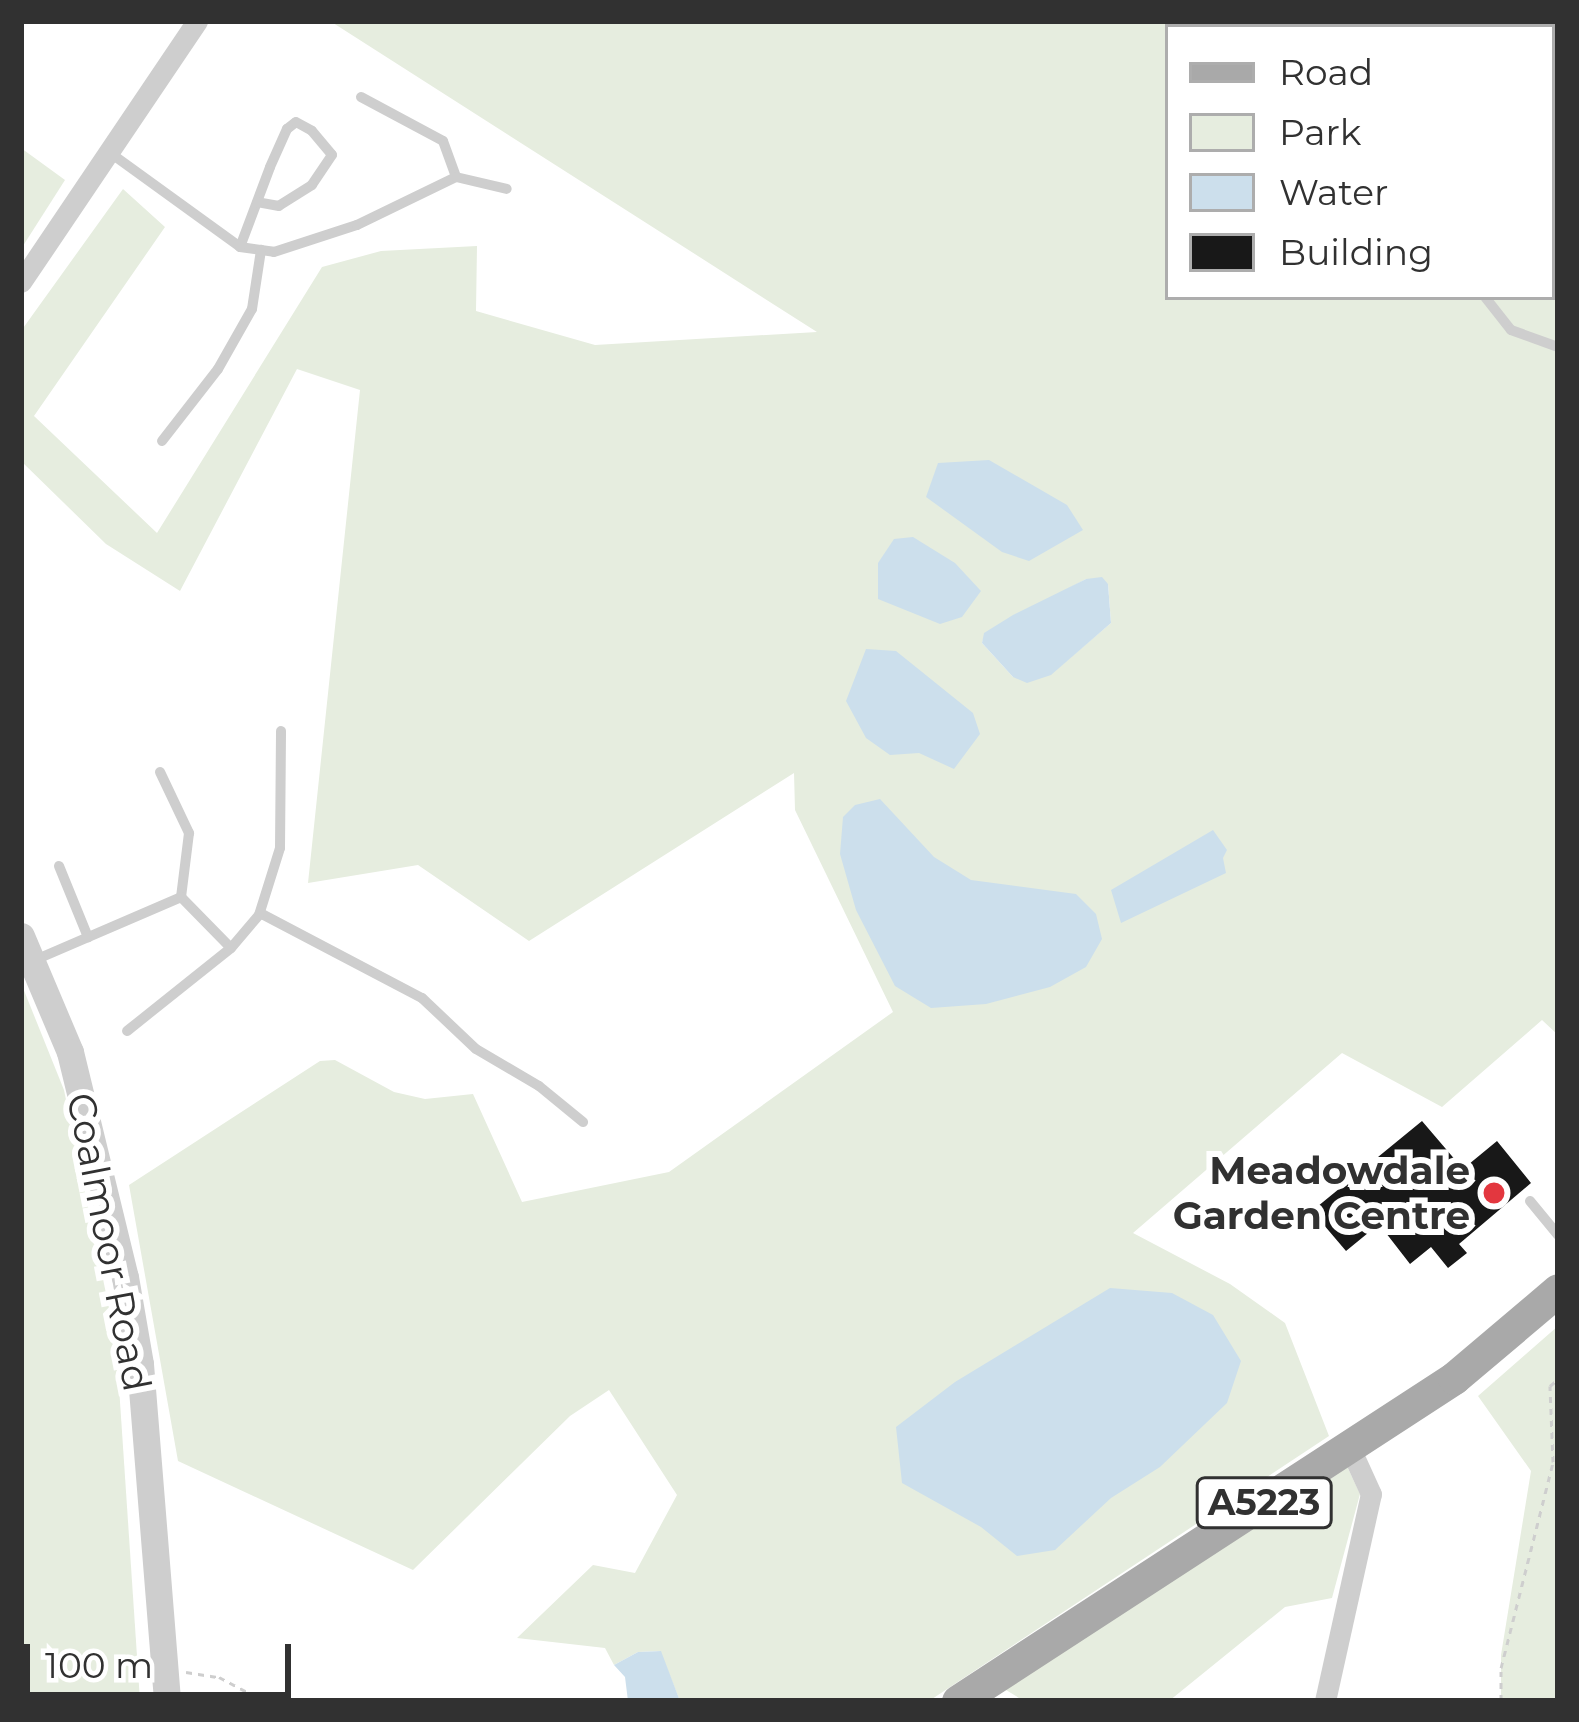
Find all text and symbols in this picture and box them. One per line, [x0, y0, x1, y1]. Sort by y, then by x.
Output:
legend [1165, 24, 1555, 300]
text: Road [1279, 50, 1373, 94]
text: Park [1279, 110, 1361, 154]
text: Water [1279, 170, 1388, 214]
text: Building [1279, 230, 1433, 274]
street label: Coalmoor Road [57, 1089, 161, 1395]
place label: Meadowdale Garden Centre [1173, 1148, 1470, 1239]
marker: Meadowdale Garden Centre [1481, 1180, 1507, 1206]
road number: A5223 [1195, 1473, 1333, 1533]
scale bar [30, 1620, 297, 1694]
text: 100 m [45, 1643, 153, 1687]

